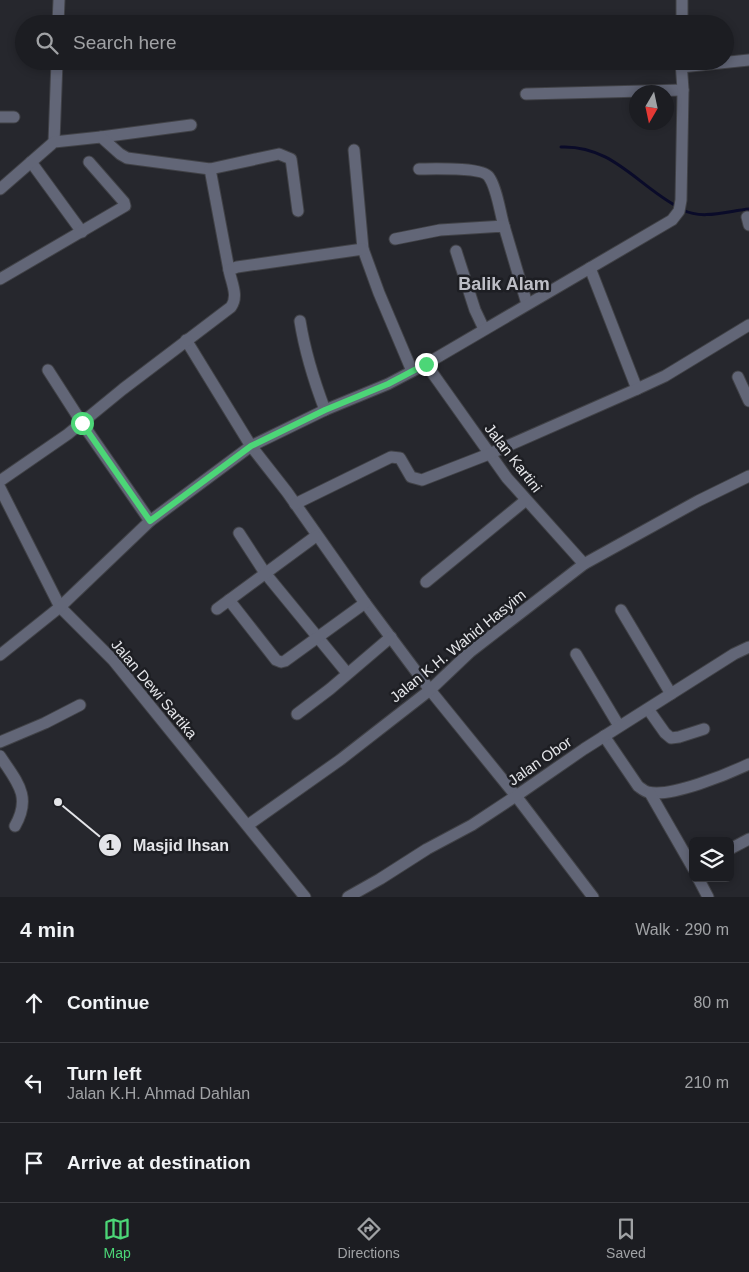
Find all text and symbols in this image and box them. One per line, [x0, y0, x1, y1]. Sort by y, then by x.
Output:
search box [15, 15, 734, 70]
icon: search [33, 29, 61, 57]
text: Search here [73, 32, 177, 53]
north arrow [629, 85, 674, 130]
district label: Balik Alam [458, 274, 550, 294]
route end [415, 353, 438, 376]
route start [71, 412, 94, 435]
street label: Jalan Kartini [481, 420, 546, 495]
street label: Jalan K.H. Wahid Hasyim [386, 586, 529, 706]
street label: Jalan Dewi Sartika [108, 636, 201, 742]
street label: Jalan Obor [505, 733, 575, 789]
callout: Masjid Ihsan [98, 829, 239, 860]
text: 1 [106, 836, 114, 853]
text: Masjid Ihsan [133, 837, 229, 854]
map controls [689, 837, 734, 882]
button: layers [689, 837, 734, 882]
text: 4 min [20, 918, 75, 941]
text: Walk · 290 m [635, 921, 729, 938]
icon: ahead [20, 989, 48, 1017]
text: Continue [67, 992, 149, 1013]
text: 80 m [693, 994, 729, 1011]
text: Turn left [67, 1063, 142, 1084]
icon: left [20, 1069, 48, 1097]
text: 210 m [685, 1074, 729, 1091]
text: Jalan K.H. Ahmad Dahlan [67, 1085, 250, 1102]
icon: arrive [20, 1149, 48, 1177]
text: Arrive at destination [67, 1152, 251, 1173]
tab: Map [103, 1215, 131, 1261]
tab: Directions [338, 1215, 400, 1261]
tab: Saved [606, 1215, 646, 1261]

